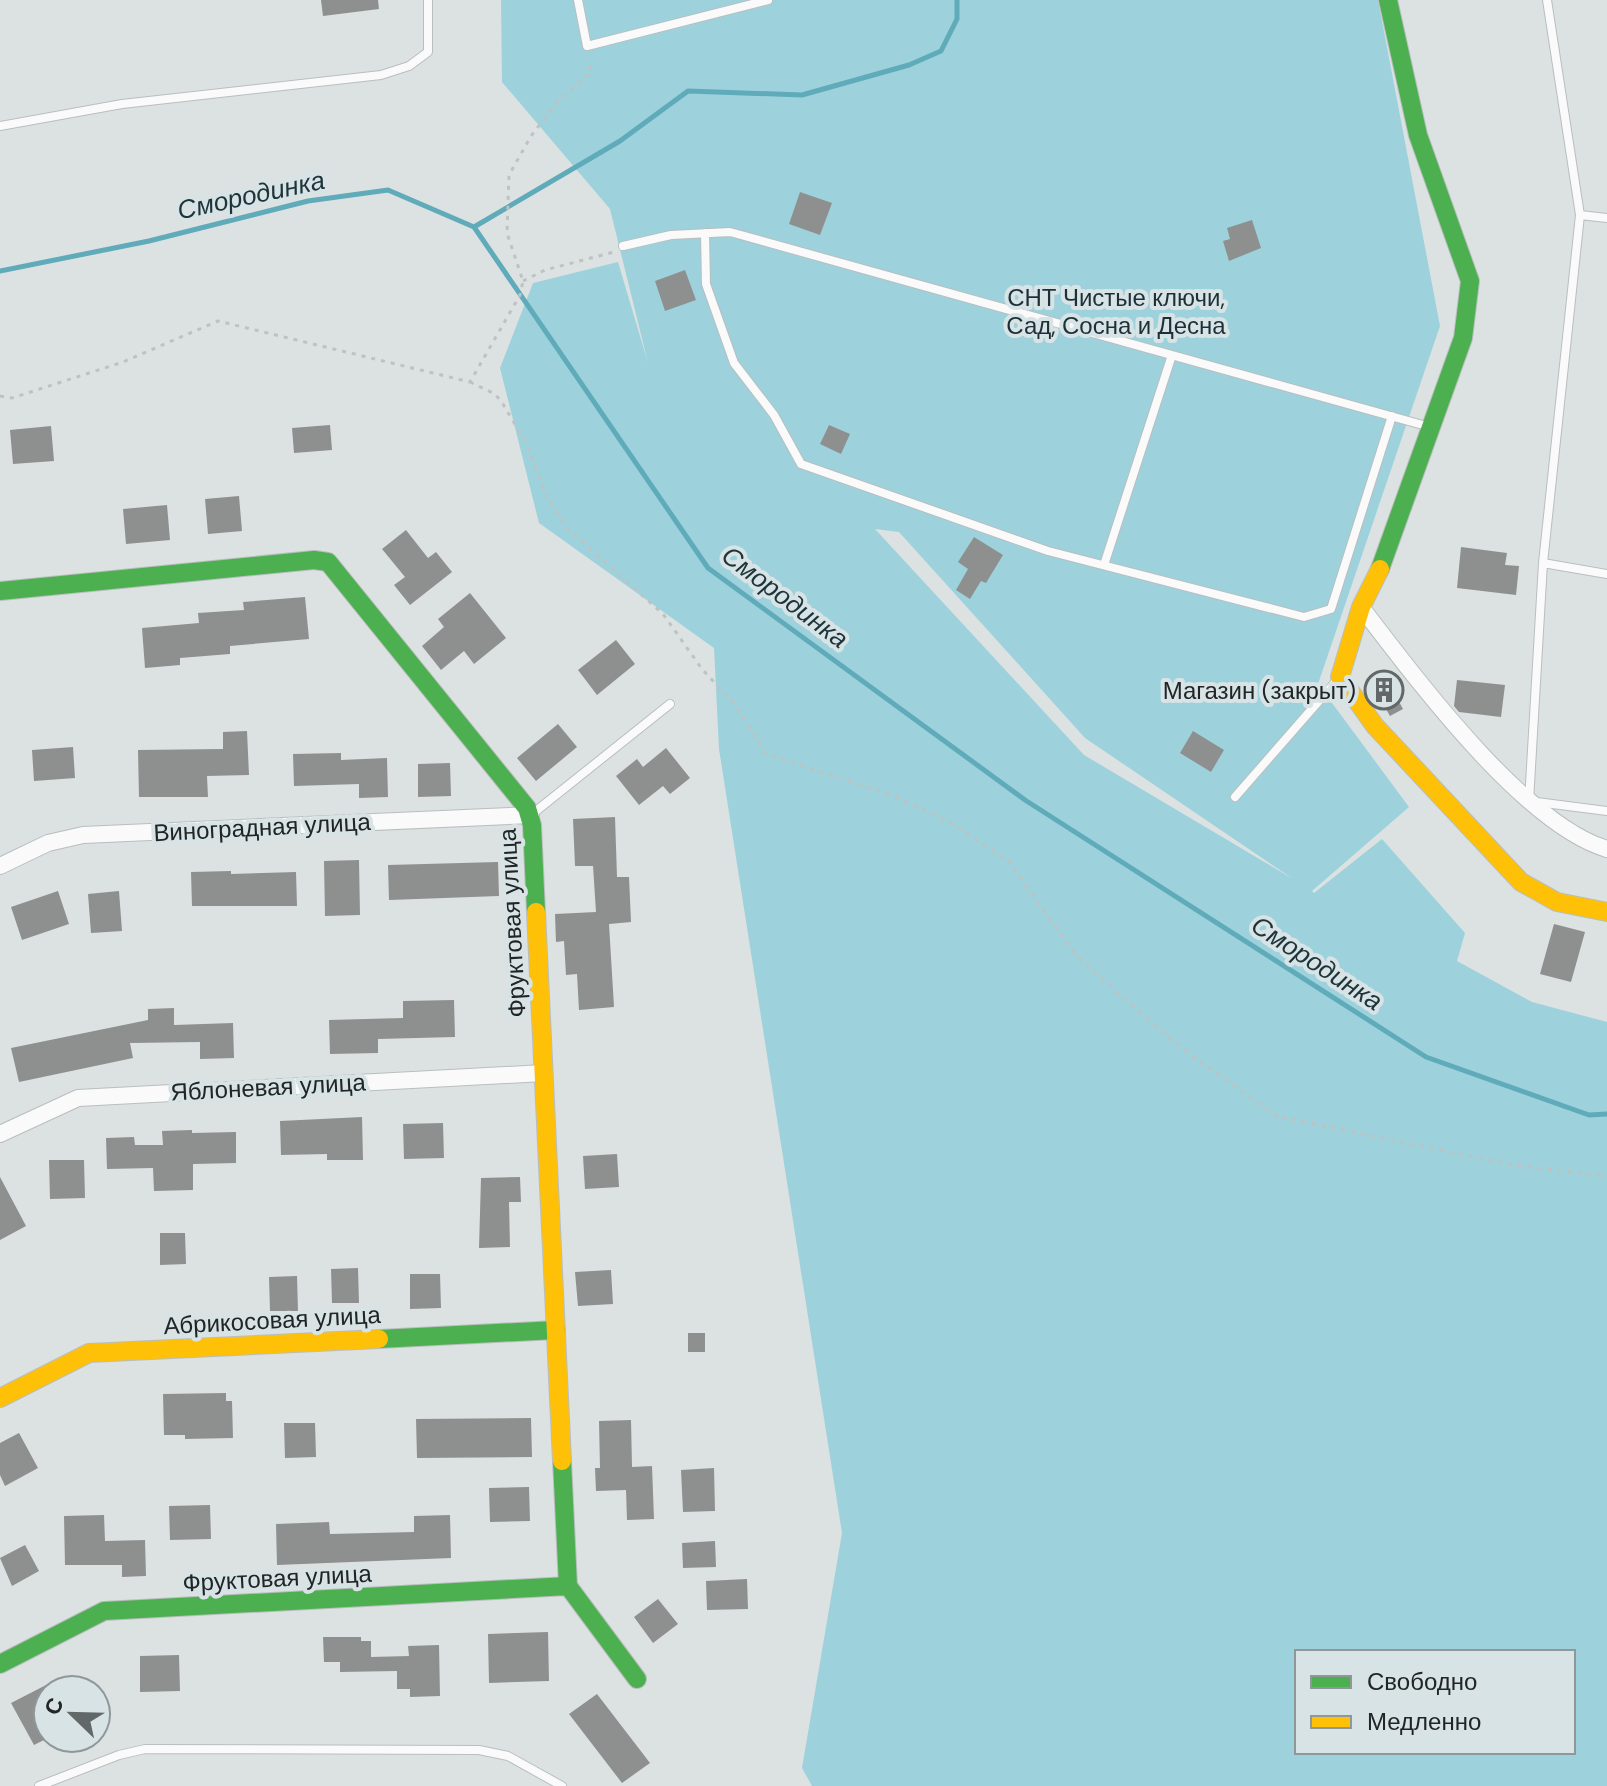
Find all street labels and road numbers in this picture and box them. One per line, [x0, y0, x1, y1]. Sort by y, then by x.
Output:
street label: Виноградная улица [153, 806, 372, 848]
street label: Фруктовая улица [492, 827, 532, 1018]
street label: Яблоневая улица [170, 1066, 367, 1108]
street label: Абрикосовая улица [163, 1299, 382, 1341]
street label: Фруктовая улица [182, 1558, 373, 1598]

